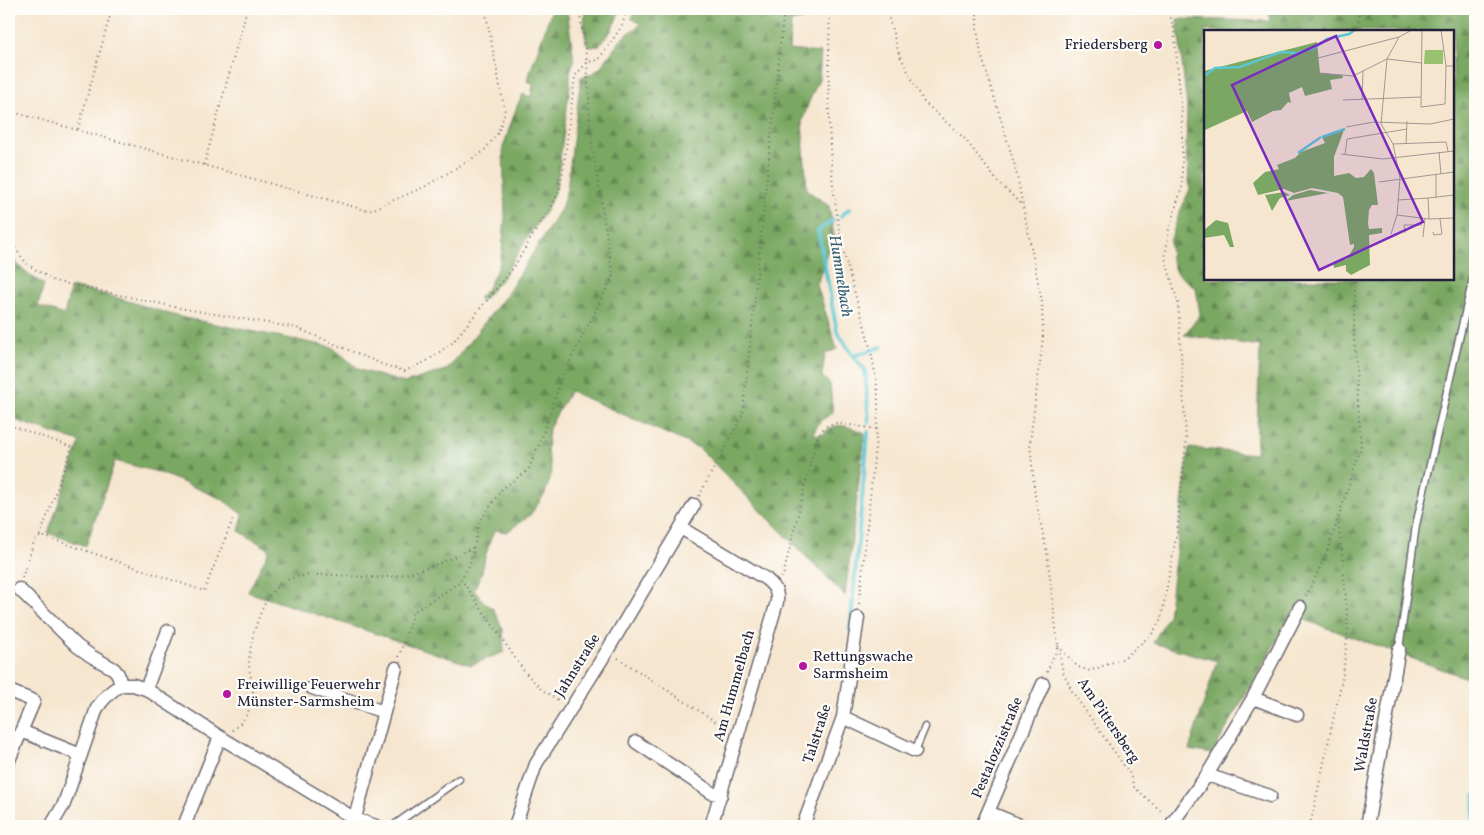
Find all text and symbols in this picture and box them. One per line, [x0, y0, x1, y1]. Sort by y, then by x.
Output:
inset map [1204, 30, 1454, 280]
place label: Friedersberg [1065, 35, 1148, 56]
marker: Friedersberg [1152, 39, 1164, 51]
water label: Hummelbach [823, 233, 857, 319]
street label: Am Hummelbach [709, 627, 761, 744]
street label: Jahnstraße [550, 630, 606, 702]
place label: Rettungswache Sarmsheim [813, 647, 913, 685]
marker: Rettungswache Sarmsheim [797, 660, 809, 672]
street label: Am Pittersberg [1072, 674, 1145, 768]
place label: Freiwillige Feuerwehr Münster-Sarmsheim [237, 675, 381, 713]
marker: Freiwillige Feuerwehr Münster-Sarmsheim [221, 688, 233, 700]
street label: Pestalozzistraße [967, 694, 1029, 802]
street label: Waldstraße [1350, 696, 1384, 774]
street label: Talstraße [799, 702, 837, 766]

